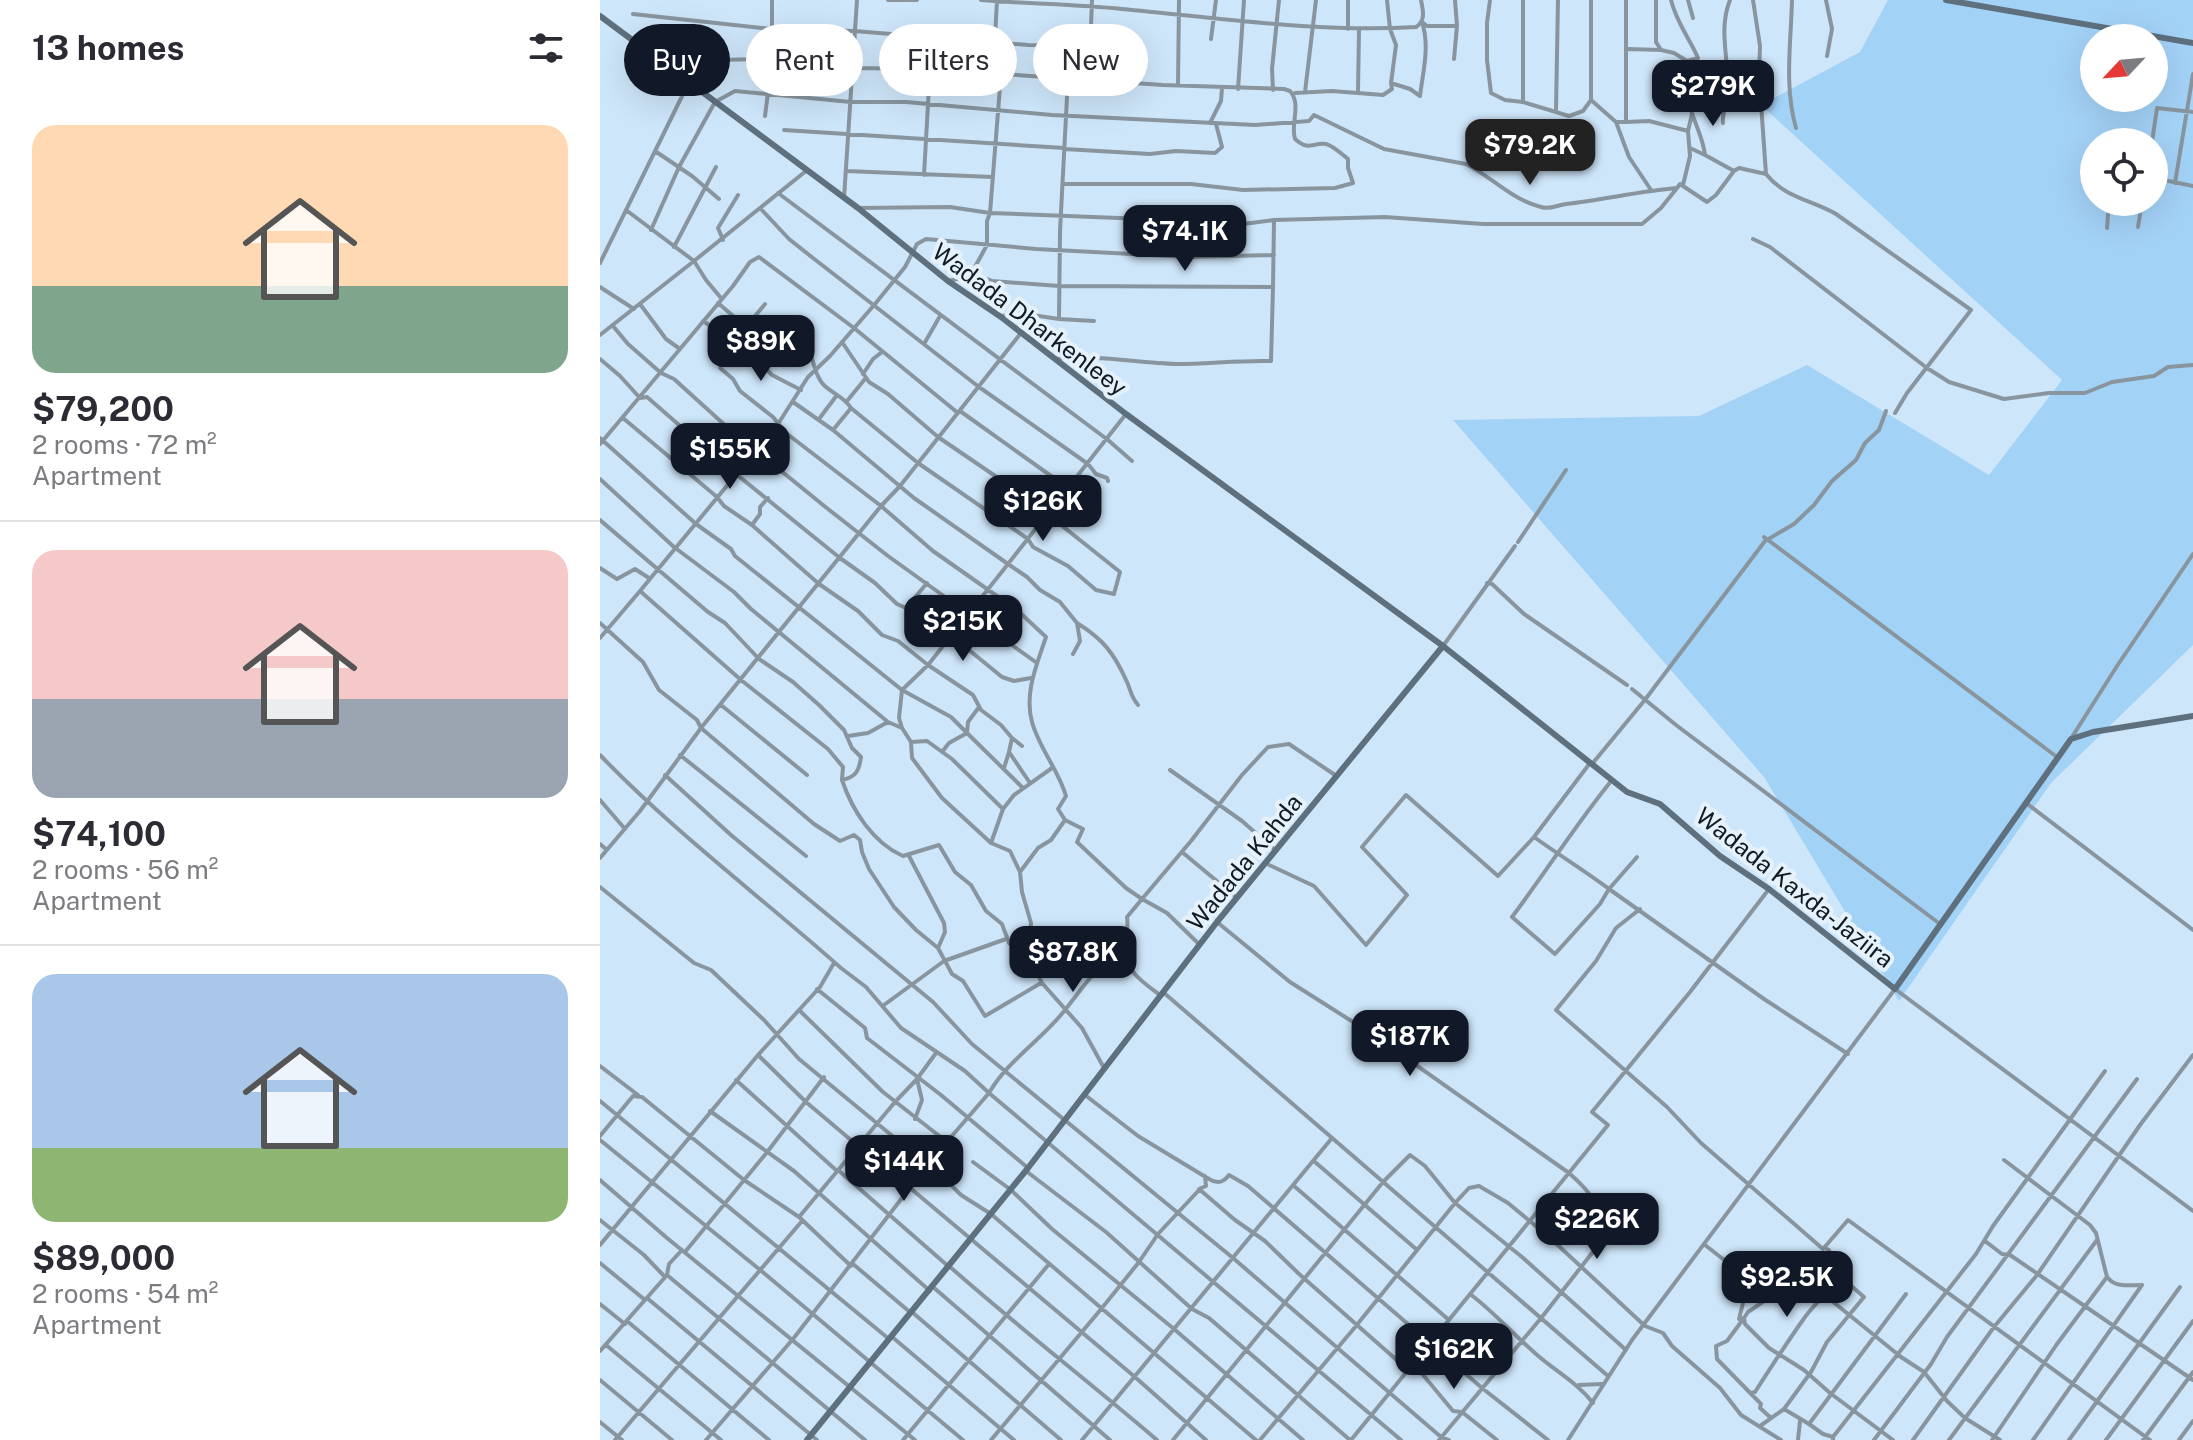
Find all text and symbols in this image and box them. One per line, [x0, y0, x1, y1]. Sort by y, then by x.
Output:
chip: Buy [624, 24, 730, 96]
chip: Rent [746, 24, 863, 96]
chip: Filters [879, 24, 1017, 96]
chip: New [1033, 24, 1148, 96]
north arrow [2080, 24, 2168, 112]
map controls [2080, 24, 2168, 216]
icon: filters [524, 26, 568, 70]
text: 13 homes [32, 28, 184, 68]
pin: $279K [1657, 60, 1769, 128]
text: $279K [1670, 70, 1756, 101]
pin: $79.2K [1465, 119, 1595, 187]
button: locate [2080, 128, 2168, 216]
text: $79.2K [1483, 129, 1577, 160]
icon: home [228, 177, 372, 321]
pin: $74.1K [1120, 205, 1250, 273]
text: $74.1K [1141, 215, 1229, 246]
street label: Wadada Dharkenleey [927, 237, 1133, 401]
pin: $89K [714, 315, 808, 383]
text: $89K [726, 325, 796, 356]
text: $79,200 [32, 389, 174, 429]
pin: $155K [674, 423, 786, 491]
text: 2 rooms · 72 m² [32, 429, 217, 460]
text: $155K [689, 433, 771, 464]
text: Apartment [32, 460, 162, 491]
pin: $126K [987, 475, 1099, 543]
text: $126K [1002, 485, 1084, 516]
pin: $215K [907, 595, 1019, 663]
icon: home [228, 602, 372, 746]
text: $215K [922, 605, 1004, 636]
street label: Wadada Kahda [1181, 788, 1307, 936]
street label: Wadada Kaxda-Jaziira [1691, 801, 1899, 973]
text: $74,100 [32, 814, 166, 854]
text: 2 rooms · 56 m² [32, 854, 218, 885]
text: Apartment [32, 885, 162, 916]
pin: $87.8K [1008, 926, 1138, 994]
text: $87.8K [1027, 936, 1119, 967]
pin: $187K [1354, 1010, 1466, 1078]
text: $187K [1370, 1020, 1450, 1051]
icon: home [228, 1026, 372, 1170]
pin: $144K [848, 1135, 960, 1203]
text: $144K [863, 1145, 945, 1176]
pin: $226K [1541, 1193, 1653, 1261]
text: $226K [1554, 1203, 1640, 1234]
text: $89,000 [32, 1238, 175, 1278]
pin: $92.5K [1722, 1251, 1852, 1319]
text: $92.5K [1740, 1261, 1834, 1292]
text: 2 rooms · 54 m² [32, 1278, 218, 1309]
text: Apartment [32, 1309, 162, 1340]
pin: $162K [1398, 1323, 1510, 1391]
text: $162K [1413, 1333, 1495, 1364]

